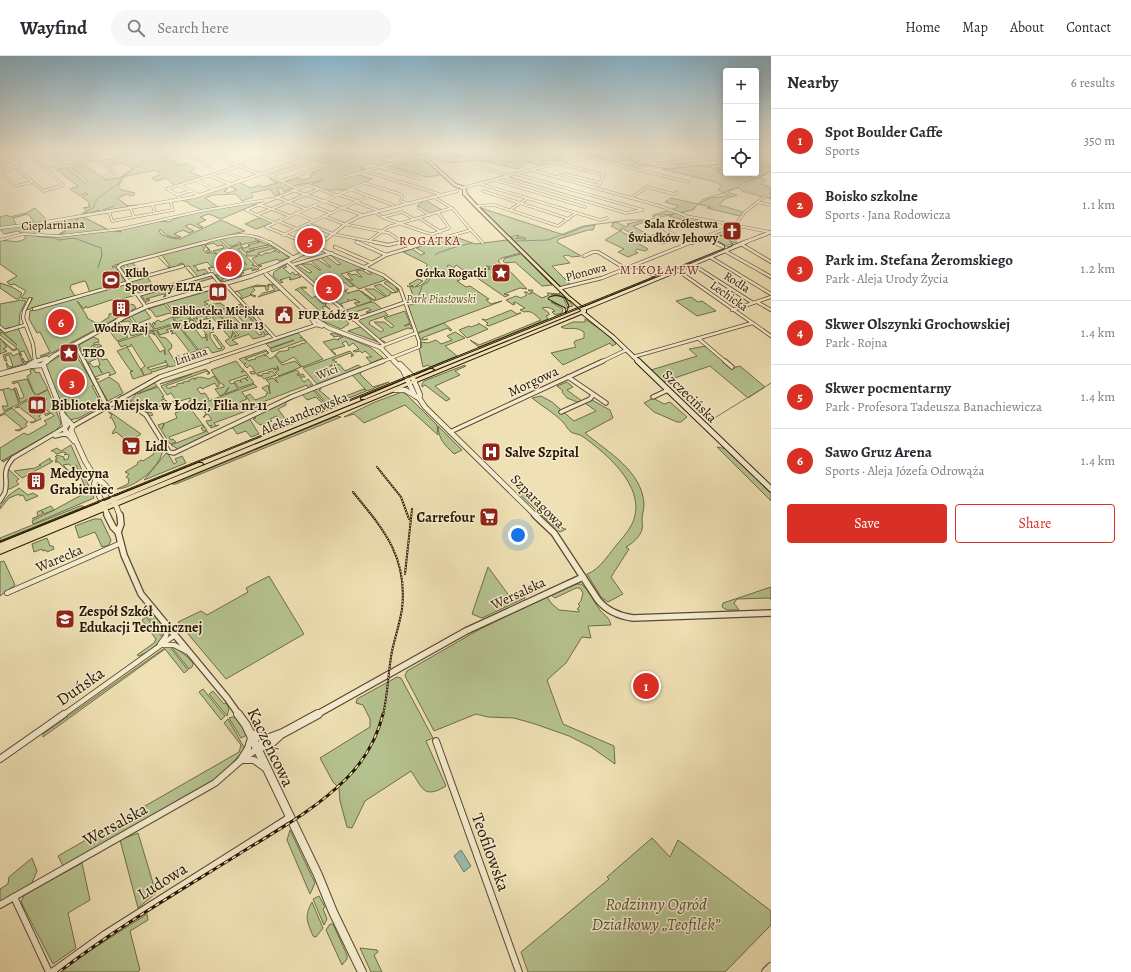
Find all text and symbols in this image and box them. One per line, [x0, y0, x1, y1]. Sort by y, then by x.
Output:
search box [111, 10, 391, 46]
text: Wayfind [20, 15, 87, 41]
icon: search [125, 17, 147, 39]
text: Search here [157, 18, 229, 38]
text: Home [905, 18, 940, 37]
text: Map [962, 18, 988, 37]
text: About [1010, 18, 1044, 37]
text: Contact [1066, 18, 1111, 37]
map controls [723, 68, 759, 176]
button: + [723, 68, 759, 104]
text: Nearby [787, 71, 838, 94]
text: 6 results [1071, 74, 1115, 91]
button: − [723, 104, 759, 140]
text: Spot Boulder Caffe [825, 122, 943, 142]
text: 1 [798, 132, 802, 149]
text: 350 m [1084, 132, 1115, 149]
button: locate [723, 140, 759, 176]
text: Sports [825, 142, 860, 159]
text: Boisko szkolne [825, 186, 918, 206]
text: 2 [797, 196, 803, 213]
text: 1.1 km [1082, 196, 1115, 213]
text: Sports · Jana Rodowicza [825, 206, 951, 223]
street label: Cieplarniana [21, 216, 85, 234]
place label: Sala Królestwa Świadków Jehowy [628, 216, 718, 246]
church icon: Sala Królestwa Świadków Jehowy [721, 220, 743, 242]
pin: 5 [297, 226, 323, 256]
district label: ROGATKA [399, 232, 461, 249]
pin: 4 [216, 249, 242, 279]
text: Park im. Stefana Żeromskiego [825, 250, 1013, 270]
street label: Plonowa [564, 259, 609, 285]
text: 3 [797, 260, 803, 277]
text: 1.2 km [1081, 260, 1115, 277]
district label: MIKOŁAJEW [620, 261, 700, 278]
place icon: Górka Rogatki [490, 262, 512, 284]
place label: Klub Sportowy ELTA [125, 265, 203, 295]
place label: Górka Rogatki [416, 265, 487, 281]
street label: Rodła [721, 268, 754, 296]
sports icon: Klub Sportowy ELTA [100, 269, 122, 291]
text: Park · Aleja Urody Życia [825, 270, 949, 287]
pin: 2 [316, 273, 342, 303]
street label: Lechicka [707, 277, 751, 315]
library icon: Biblioteka Miejska w Łodzi, Filia nr 13 [207, 281, 229, 303]
park label: Park Piastowski [406, 291, 476, 307]
building icon: Wodny Raj [110, 297, 132, 319]
place label: Biblioteka Miejska w Łodzi, Filia nr 13 [171, 303, 264, 333]
public building icon: FUP Łódź 52 [273, 304, 295, 326]
pin: 6 [48, 307, 74, 337]
place label: FUP Łódź 52 [298, 307, 359, 323]
text: Skwer Olszynki Grochowskiej [825, 314, 1010, 334]
place label: Wodny Raj [93, 320, 148, 336]
text: 4 [797, 324, 803, 341]
text: 1.4 km [1081, 324, 1115, 341]
text: Park · Rojna [825, 334, 888, 351]
place icon: TEO [58, 342, 80, 364]
street label: Lniana [172, 343, 210, 369]
place label: TEO [83, 345, 105, 361]
street label: Wici [313, 360, 340, 384]
street label: Morgowa [505, 361, 562, 401]
street label: Szczecińska [658, 366, 721, 428]
pin: 3 [59, 367, 85, 397]
text: Skwer pocmentarny [825, 378, 951, 398]
street label: Aleksandrowska [257, 387, 351, 440]
text: 5 [797, 388, 803, 405]
text: 1.4 km [1081, 388, 1115, 405]
library icon: Biblioteka Miejska w Łodzi, Filia nr 11 [26, 394, 48, 416]
place label: Biblioteka Miejska w Łodzi, Filia nr 11 [51, 396, 267, 415]
text: Park · Profesora Tadeusza Banachiewicza [825, 398, 1042, 415]
supermarket icon: Lidl [120, 435, 142, 457]
place label: Lidl [145, 437, 168, 456]
hospital icon: Salve Szpital [480, 441, 502, 463]
text: Sawo Gruz Arena [825, 442, 932, 462]
place label: Salve Szpital [505, 443, 579, 462]
text: 6 [797, 452, 803, 469]
text: 1.4 km [1081, 452, 1115, 469]
text: Sports · Aleja Józefa Odrowąża [825, 462, 985, 479]
place label: Medycyna Grabieniec [50, 464, 113, 499]
building icon: Medycyna Grabieniec [25, 470, 47, 492]
street label: Szparagowa [506, 470, 569, 533]
button: Save [787, 504, 947, 543]
button: Share [955, 504, 1115, 543]
supermarket icon: Carrefour [478, 506, 500, 528]
place label: Carrefour [417, 508, 475, 527]
your location [508, 525, 528, 545]
street label: Warecka [32, 540, 86, 577]
street label: Wersalska [487, 572, 549, 615]
place label: Zespół Szkół Edukacji Technicznej [79, 602, 202, 637]
school or university icon: Zespół Szkół Edukacji Technicznej [54, 608, 76, 630]
street label: Duńska [52, 662, 109, 711]
pin: 1 [633, 671, 659, 701]
street label: Kaczeńcowa [241, 704, 300, 791]
street label: Wersalska [78, 797, 152, 852]
street label: Teofilowska [466, 810, 515, 894]
street label: Ludowa [133, 857, 192, 906]
park label: Rodzinny Ogród Działkowy „Teofilek” [591, 893, 721, 936]

